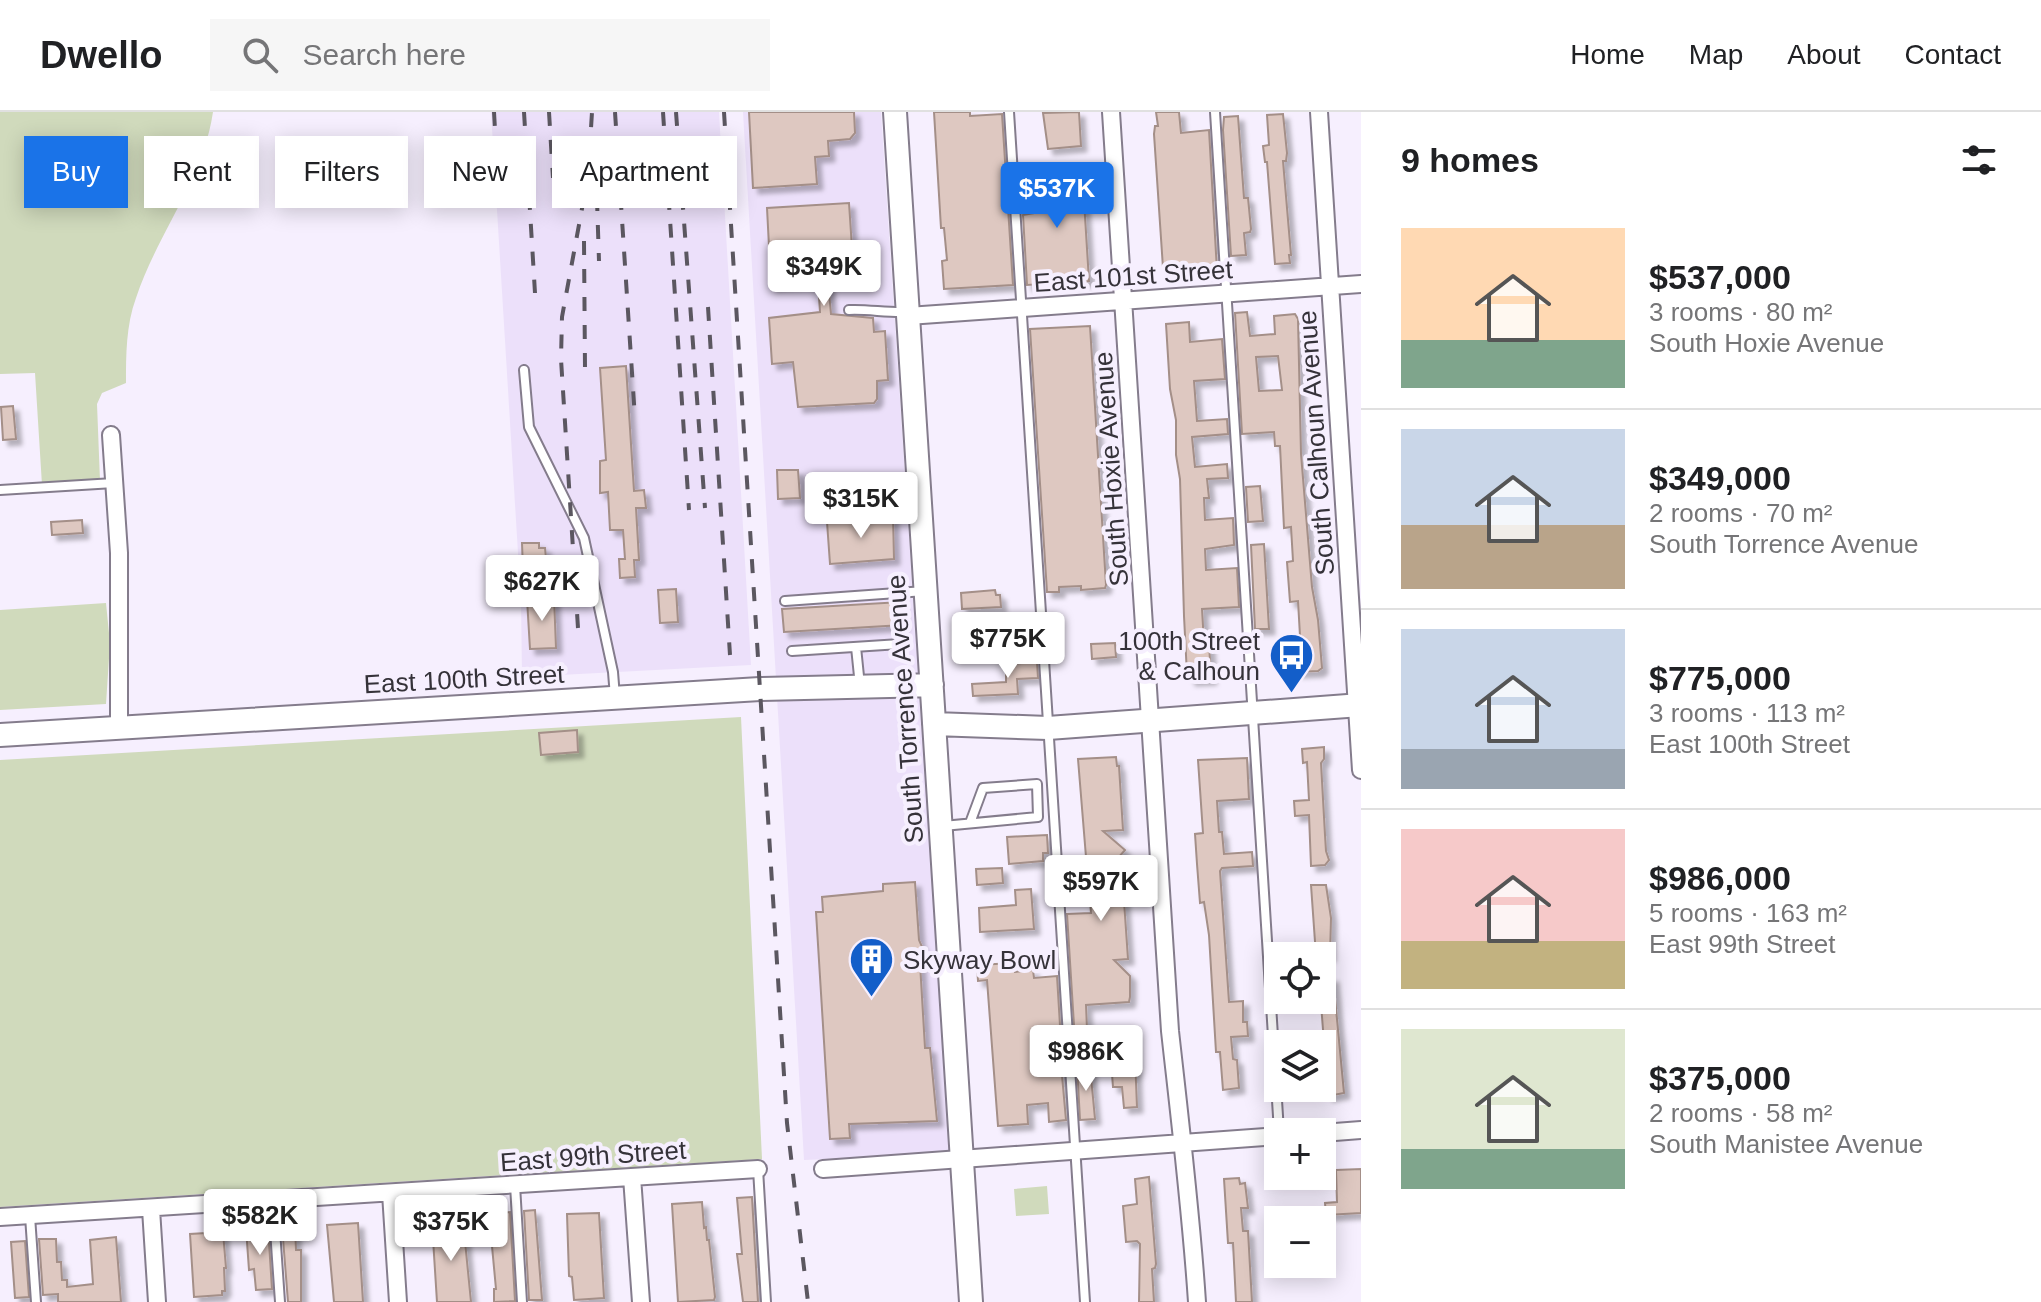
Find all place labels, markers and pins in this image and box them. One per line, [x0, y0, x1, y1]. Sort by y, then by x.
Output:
pin: $537K [1001, 162, 1113, 230]
pin: $349K [768, 240, 880, 308]
pin: $315K [805, 472, 917, 540]
pin: $627K [486, 555, 598, 623]
pin: $775K [952, 612, 1064, 680]
place label: 100th Street & Calhoun [1118, 626, 1261, 686]
bus stop icon: 100th Street & Calhoun [1267, 632, 1315, 695]
pin: $597K [1045, 855, 1157, 923]
building icon: Skyway Bowl [848, 936, 896, 999]
place label: Skyway Bowl [903, 945, 1056, 975]
pin: $986K [1030, 1025, 1142, 1093]
pin: $582K [204, 1189, 316, 1257]
pin: $375K [395, 1195, 507, 1263]

